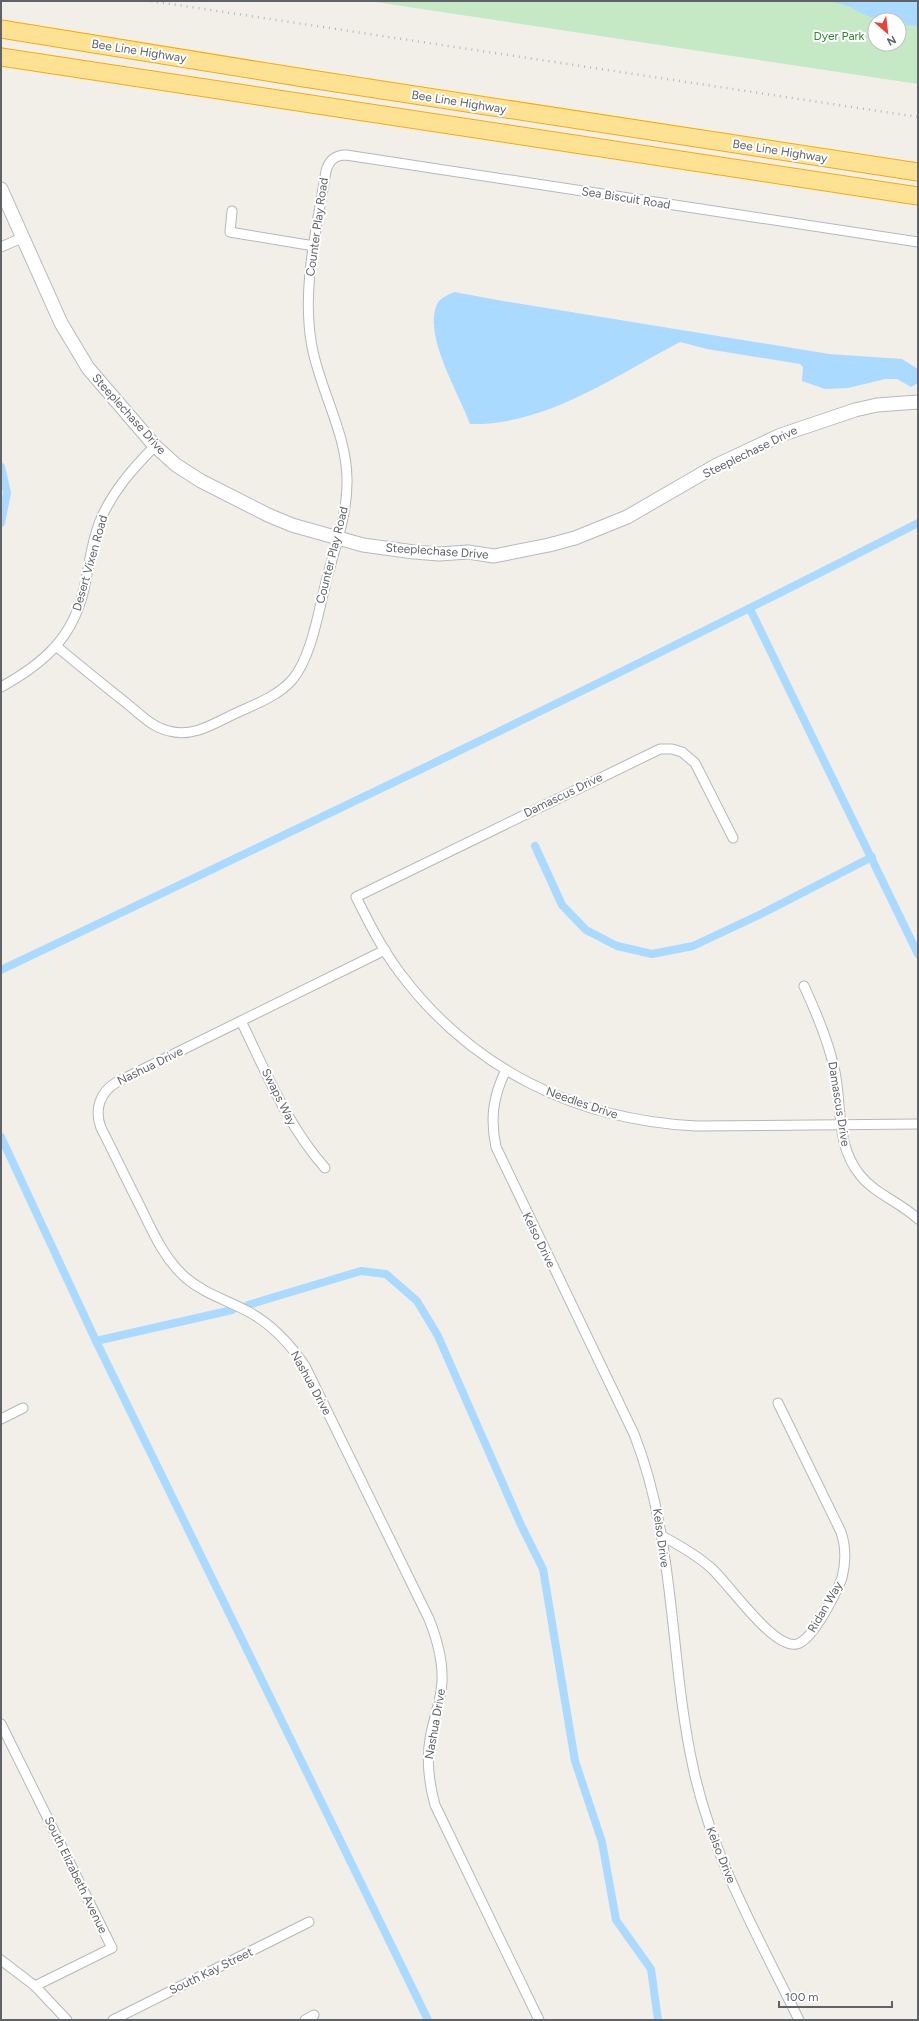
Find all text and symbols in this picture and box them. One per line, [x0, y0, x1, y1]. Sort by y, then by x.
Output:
north arrow [867, 12, 907, 52]
park label: Dyer Park [814, 29, 865, 43]
text: N [885, 33, 898, 48]
street label: Bee Line Highway [91, 37, 188, 66]
street label: Bee Line Highway [411, 88, 508, 117]
street label: Bee Line Highway [732, 137, 829, 166]
street label: Counter Play Road [303, 177, 331, 277]
street label: Sea Biscuit Road [581, 184, 671, 212]
street label: Steeplechase Drive [89, 371, 169, 457]
street label: Steeplechase Drive [700, 423, 800, 481]
street label: Counter Play Road [313, 505, 351, 605]
street label: Desert Vixen Road [70, 513, 110, 613]
street label: Steeplechase Drive [385, 540, 490, 562]
street label: Damascus Drive [521, 770, 605, 820]
street label: Nashua Drive [115, 1044, 185, 1088]
street label: Damascus Drive [825, 1061, 853, 1148]
street label: Swaps Way [259, 1066, 300, 1128]
street label: Needles Drive [544, 1084, 620, 1122]
street label: Kelso Drive [520, 1210, 559, 1270]
street label: Nashua Drive [288, 1348, 335, 1418]
street label: Kelso Drive [650, 1507, 672, 1569]
street label: Ridan Way [805, 1578, 846, 1635]
street label: Nashua Drive [422, 1687, 448, 1760]
street label: South Elizabeth Avenue [42, 1814, 111, 1936]
street label: Kelso Drive [703, 1825, 739, 1886]
street label: South Kay Street [167, 1944, 256, 1997]
scale bar [779, 1983, 892, 2009]
text: 100 m [785, 1990, 819, 2004]

